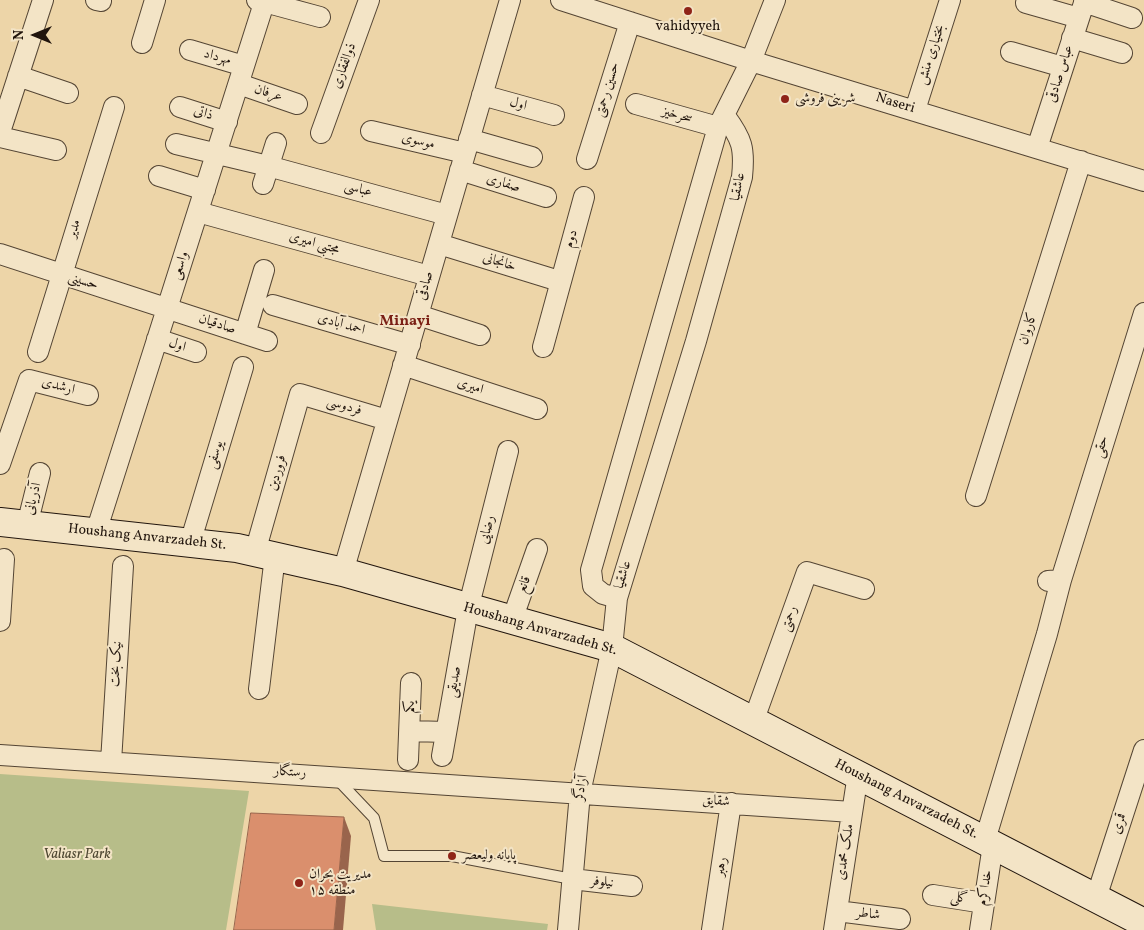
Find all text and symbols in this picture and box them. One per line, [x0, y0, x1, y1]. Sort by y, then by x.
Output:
marker: vahidyyeh [682, 5, 694, 17]
north arrow [10, 10, 60, 60]
place label: vahidyyeh [656, 19, 720, 35]
street label: بختیاری منش [914, 23, 950, 87]
text: N [10, 30, 29, 40]
street label: ذوالفقاری [329, 41, 361, 91]
street label: عباس صادقی [1044, 43, 1078, 105]
street label: مهرداد [201, 46, 233, 70]
street label: حسین رحمتی [592, 60, 624, 120]
street label: عرفان [252, 82, 284, 106]
street label: Naseri [873, 90, 917, 118]
place label: شرینی فروشی [795, 91, 855, 107]
marker: شرینی فروشی [779, 93, 791, 105]
street label: اول [508, 95, 528, 115]
street label: ذاتی [191, 103, 215, 125]
street label: سحرخیز [660, 104, 694, 128]
street label: موسوی [400, 130, 436, 154]
street label: صفاری [484, 171, 522, 197]
street label: عاشقیا [728, 171, 750, 203]
street label: عباسی [342, 178, 374, 202]
street label: مدیر [64, 218, 86, 240]
street label: دوم [561, 228, 583, 250]
street label: مجتبی امیری [287, 229, 341, 259]
street label: واسعی [169, 250, 193, 282]
street label: خانجانی [480, 250, 518, 276]
street label: حسینی [66, 269, 100, 295]
street label: صادقی [414, 270, 438, 302]
street label: احمد آبادی [315, 310, 367, 340]
street label: صادقیان [196, 311, 238, 339]
street label: کاروان [1016, 311, 1042, 347]
district label: Minayi [379, 313, 431, 331]
street label: اول [166, 335, 188, 357]
street label: ارشدی [39, 375, 77, 399]
street label: امیری [455, 375, 485, 399]
street label: فردوسی [324, 394, 364, 420]
street label: حقی [1091, 434, 1113, 460]
street label: یوسفی [204, 439, 228, 471]
street label: فروردین [265, 453, 291, 493]
street label: آذریانی [22, 481, 46, 517]
street label: رضایی [476, 514, 500, 546]
street label: Houshang Anvarzadeh St. [67, 521, 227, 555]
street label: عاشقیا [612, 559, 636, 591]
street label: قانع [514, 574, 536, 596]
street label: Houshang Anvarzadeh St. [461, 600, 619, 660]
street label: رحمتی [778, 604, 802, 634]
street label: نیک بخت [107, 640, 127, 688]
street label: صدیقی [444, 665, 466, 699]
street label: یکم [402, 701, 420, 713]
street label: Houshang Anvarzadeh St. [831, 756, 981, 844]
street label: رستگار [273, 763, 307, 783]
street label: آزادگر [571, 774, 593, 802]
street label: شقایق [702, 793, 730, 811]
street label: قمری [1109, 811, 1131, 837]
street label: ملک محمدی [833, 823, 859, 881]
park label: Valiasr Park [43, 847, 111, 863]
place label: پایانه ولیعصر [462, 848, 516, 864]
marker: پایانه ولیعصر [446, 850, 458, 862]
street label: رهبر [712, 856, 732, 878]
place label: مدیریت بحران منطقه ۱۵ [309, 867, 371, 900]
street label: خداکرم [975, 869, 997, 907]
street label: نیلوفر [590, 873, 614, 893]
marker: مدیریت بحران منطقه ۱۵ [293, 877, 305, 889]
street label: گلی [949, 889, 969, 909]
street label: شاطر [855, 905, 881, 925]

